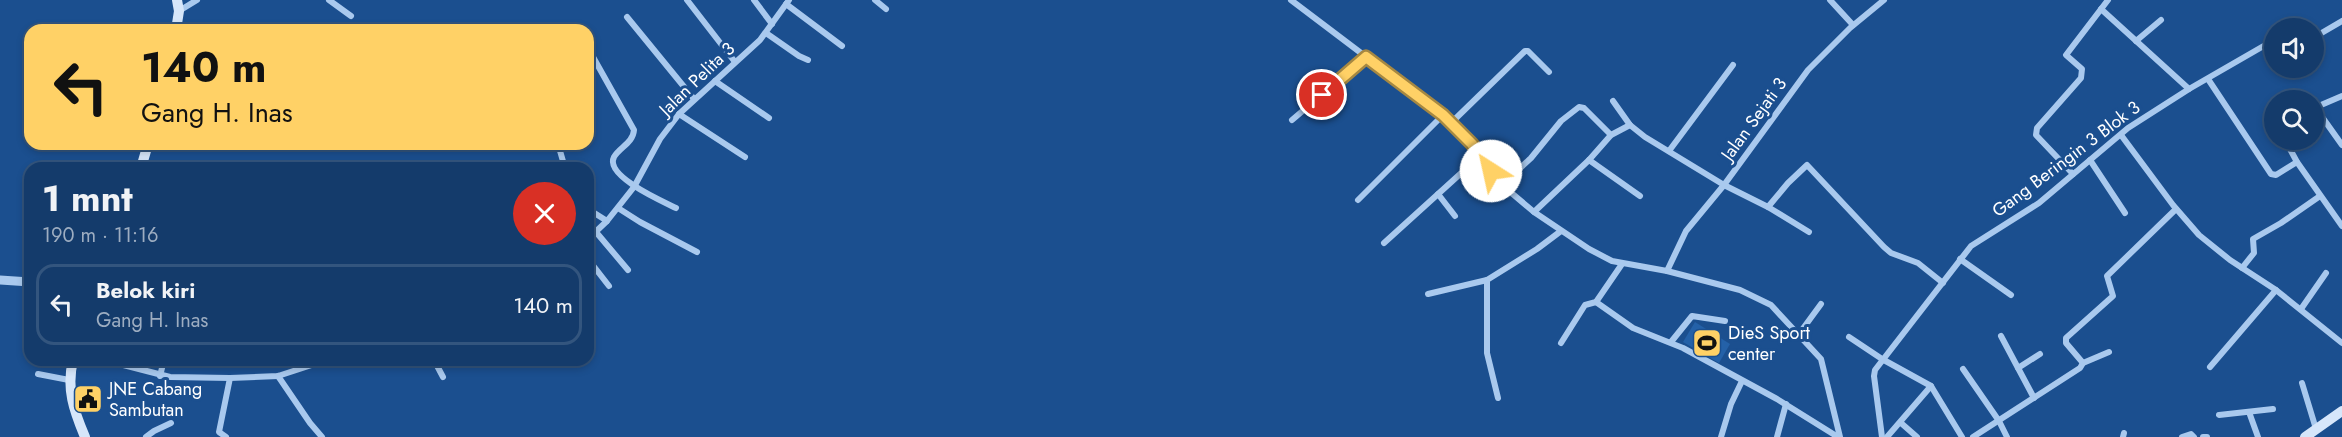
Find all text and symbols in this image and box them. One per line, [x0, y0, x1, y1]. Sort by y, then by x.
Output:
map controls [2264, 18, 2324, 150]
button: sound [2264, 18, 2324, 78]
street label: Jalan Pelita 3 [652, 36, 741, 123]
text: 140 m [141, 37, 267, 98]
icon: left [42, 48, 120, 126]
pin [1296, 69, 1347, 120]
street label: Jalan Sejati 3 [1714, 72, 1793, 168]
icon: arrive [1305, 78, 1338, 111]
button: search [2264, 90, 2324, 150]
text: Gang H. Inas [141, 93, 293, 132]
street label: Gang Beringin 3 Blok 3 [1986, 94, 2146, 223]
position arrow [1459, 139, 1523, 203]
text: 1 mnt [42, 172, 133, 224]
button: close [513, 182, 576, 245]
text: 190 m · 11:16 [42, 221, 159, 250]
text: Belok kiri [96, 274, 195, 306]
icon: left [45, 288, 78, 321]
text: 140 m [513, 289, 573, 321]
text: Gang H. Inas [96, 306, 208, 335]
place label: DieS Sport center [1728, 320, 1811, 367]
sports icon: DieS Sport center [1691, 327, 1723, 359]
place label: JNE Cabang Sambutan [107, 376, 202, 423]
public building icon: JNE Cabang Sambutan [72, 383, 104, 415]

